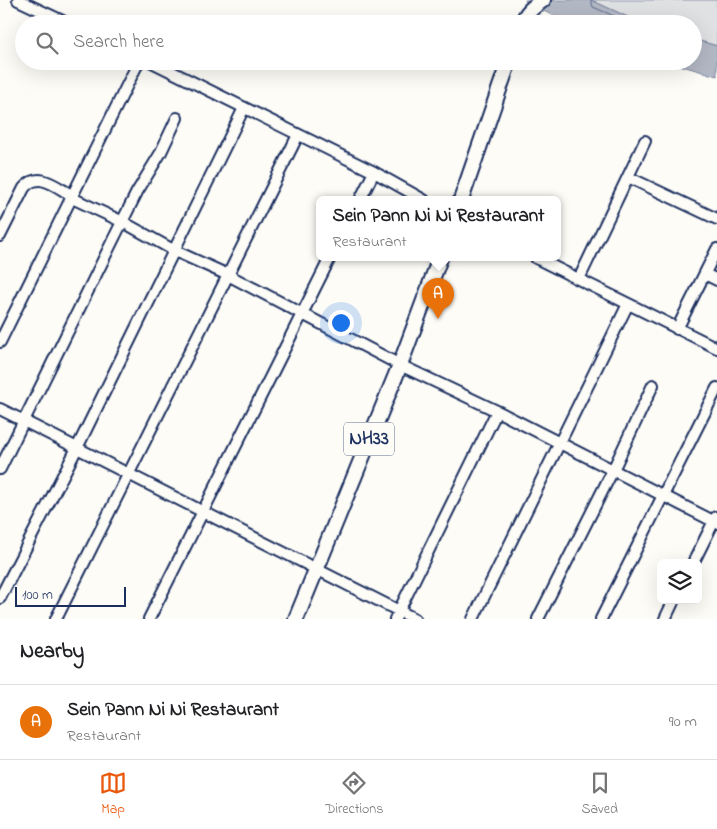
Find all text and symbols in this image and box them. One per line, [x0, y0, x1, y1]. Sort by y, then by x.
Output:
search box [15, 15, 702, 70]
icon: search [33, 29, 61, 57]
text: Search here [73, 29, 164, 56]
popup [316, 196, 561, 261]
text: Sein Pann Ni Ni Restaurant [333, 203, 544, 230]
text: Restaurant [333, 230, 407, 254]
pin: A [422, 278, 454, 319]
your location [328, 310, 354, 336]
road number: NH33 [344, 422, 394, 456]
map controls [657, 559, 702, 604]
button: layers [657, 559, 702, 604]
scale bar [15, 584, 126, 607]
text: 100 m [22, 585, 53, 606]
text: Nearby [20, 637, 84, 667]
text: Sein Pann Ni Ni Restaurant [67, 697, 279, 724]
text: A [31, 710, 41, 734]
text: 90 m [669, 710, 697, 734]
text: Restaurant [67, 724, 141, 748]
tab: Map [99, 769, 127, 820]
tab: Directions [325, 769, 383, 820]
tab: Saved [581, 769, 618, 820]

